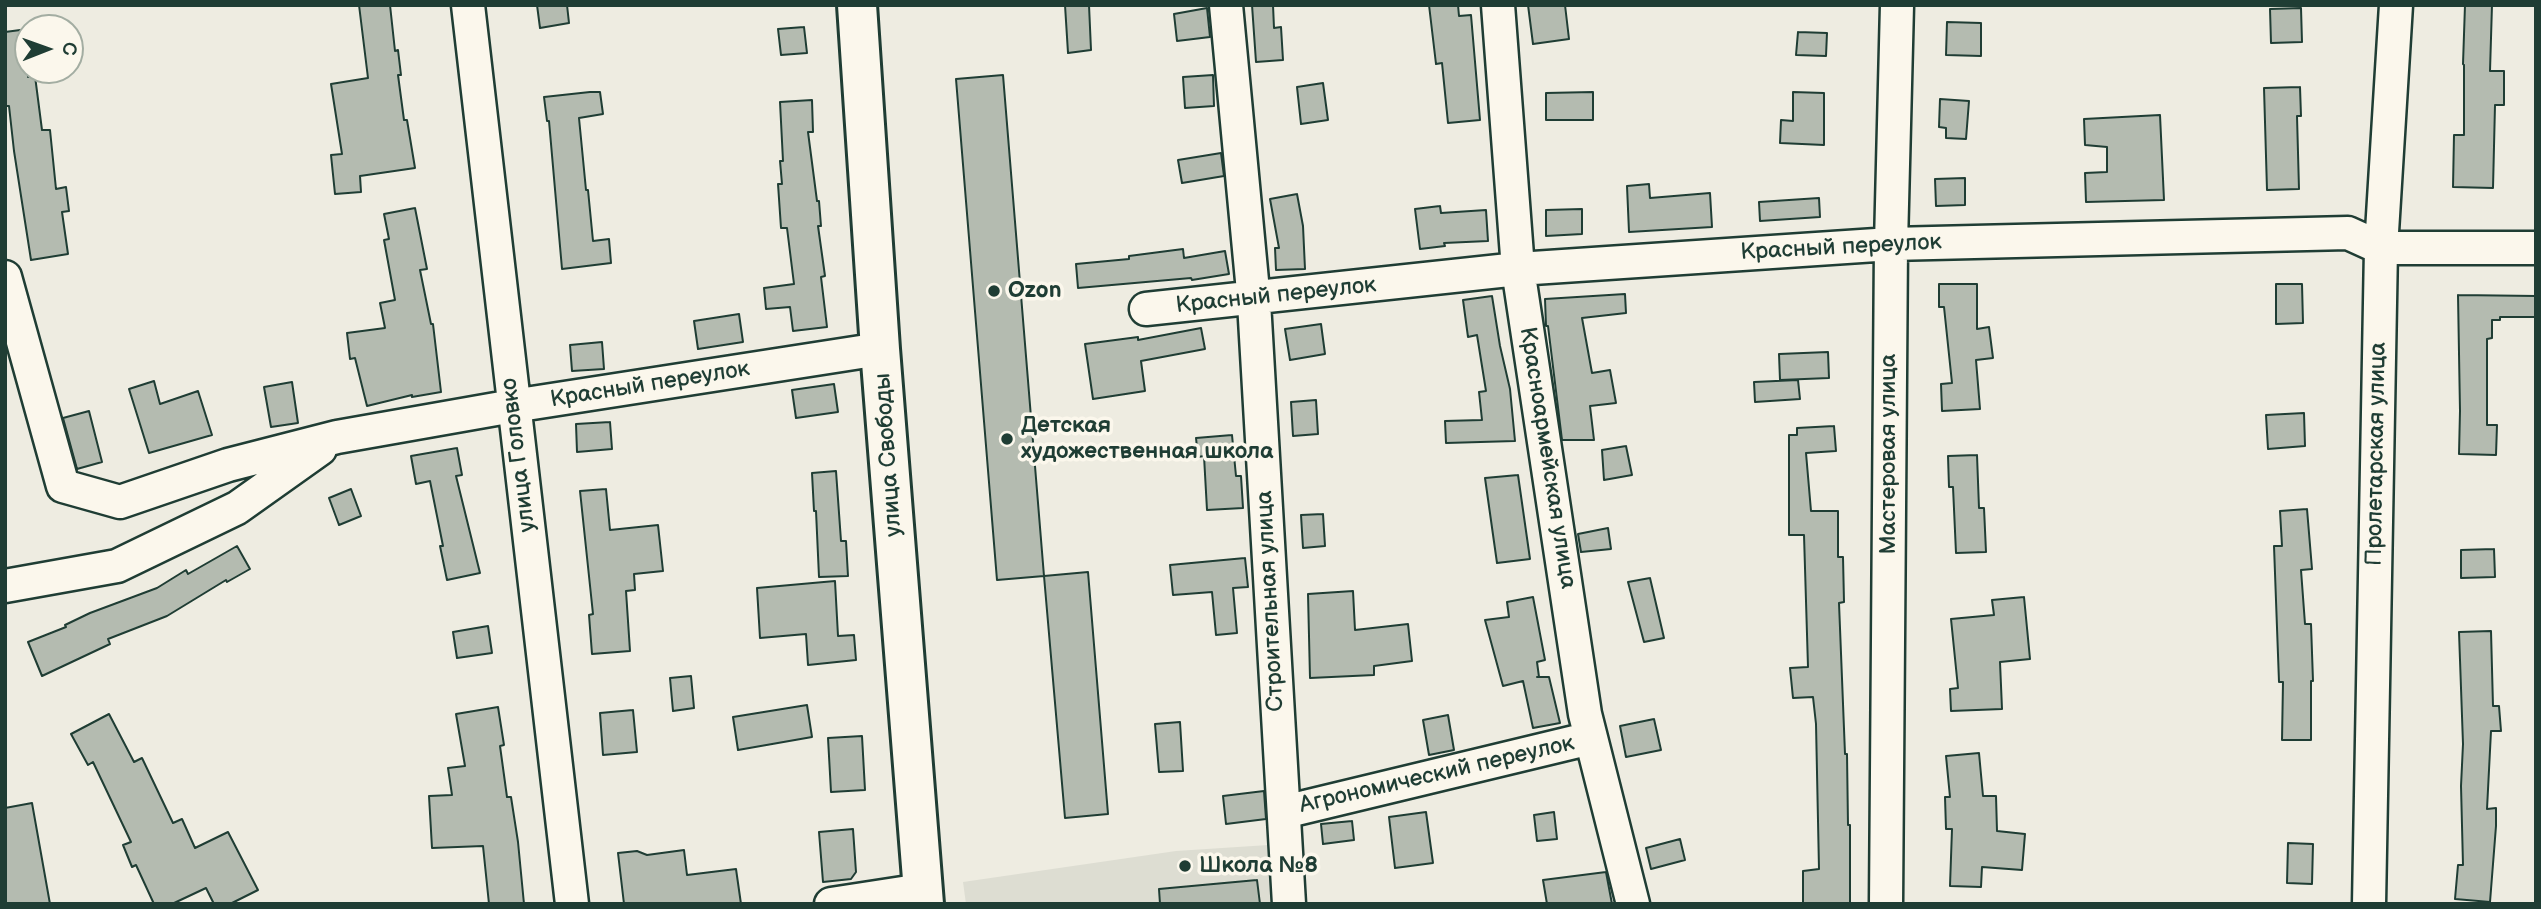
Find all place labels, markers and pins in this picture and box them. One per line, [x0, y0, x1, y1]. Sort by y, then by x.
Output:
place label: Ozon [1008, 277, 1062, 305]
marker: Ozon [986, 283, 1002, 299]
place label: Детская художественная школа [1021, 412, 1273, 466]
marker: Детская художественная школа [999, 431, 1015, 447]
place label: Школа №8 [1199, 852, 1318, 880]
marker: Школа №8 [1177, 858, 1193, 874]

